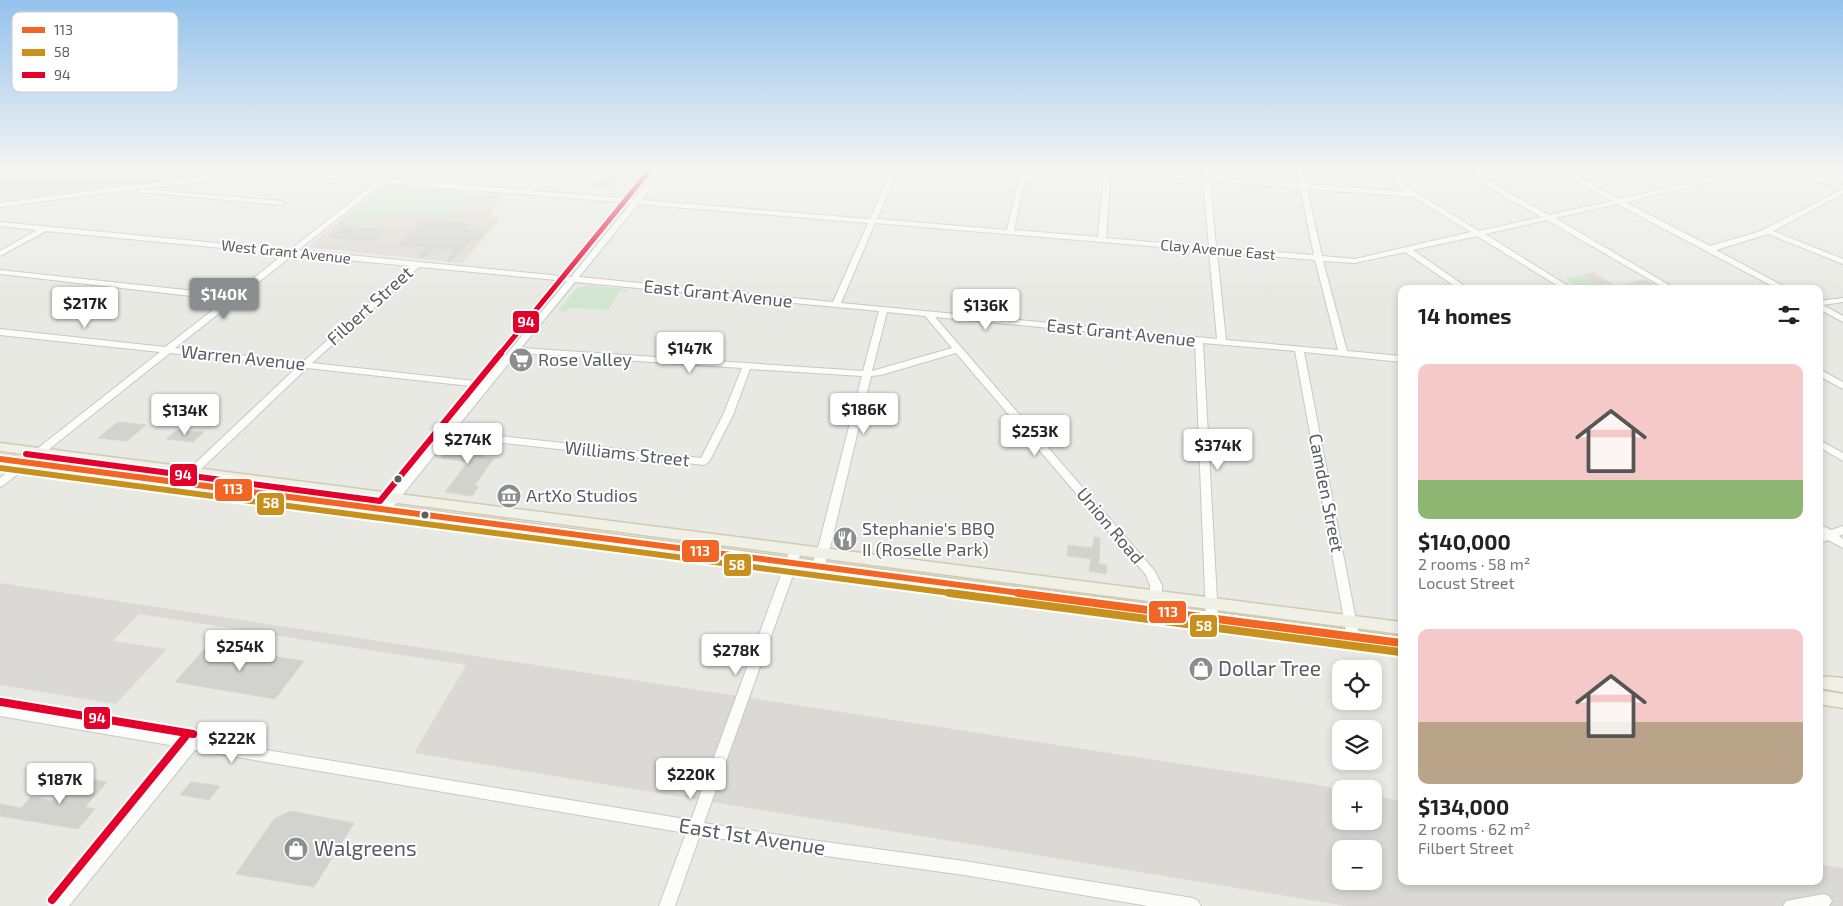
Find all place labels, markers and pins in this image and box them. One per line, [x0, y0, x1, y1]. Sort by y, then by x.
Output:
pin: $140K [189, 278, 259, 320]
pin: $217K [50, 286, 120, 329]
pin: $136K [951, 288, 1021, 331]
pin: $147K [655, 332, 725, 374]
supermarket icon: Rose Valley [508, 347, 534, 373]
place label: Rose Valley [538, 348, 632, 370]
pin: $186K [829, 392, 899, 435]
pin: $134K [150, 394, 220, 436]
pin: $253K [1000, 414, 1070, 457]
pin: $274K [433, 422, 503, 465]
pin: $374K [1183, 428, 1253, 471]
unlabelled marker [393, 474, 403, 484]
museum icon: ArtXo Studios [496, 483, 522, 509]
place label: ArtXo Studios [526, 484, 638, 506]
unlabelled marker [420, 510, 430, 520]
place label: Stephanie's BBQ II (Roselle Park) [862, 517, 995, 560]
restaurant icon: Stephanie's BBQ II (Roselle Park) [832, 526, 858, 552]
pin: $254K [205, 630, 275, 672]
pin: $278K [701, 634, 771, 676]
place label: Dollar Tree [1218, 655, 1321, 680]
shop icon: Dollar Tree [1188, 656, 1214, 682]
pin: $222K [197, 722, 267, 764]
pin: $220K [656, 758, 726, 800]
pin: $187K [25, 762, 95, 805]
place label: Walgreens [314, 835, 417, 860]
shop icon: Walgreens [283, 836, 309, 862]

